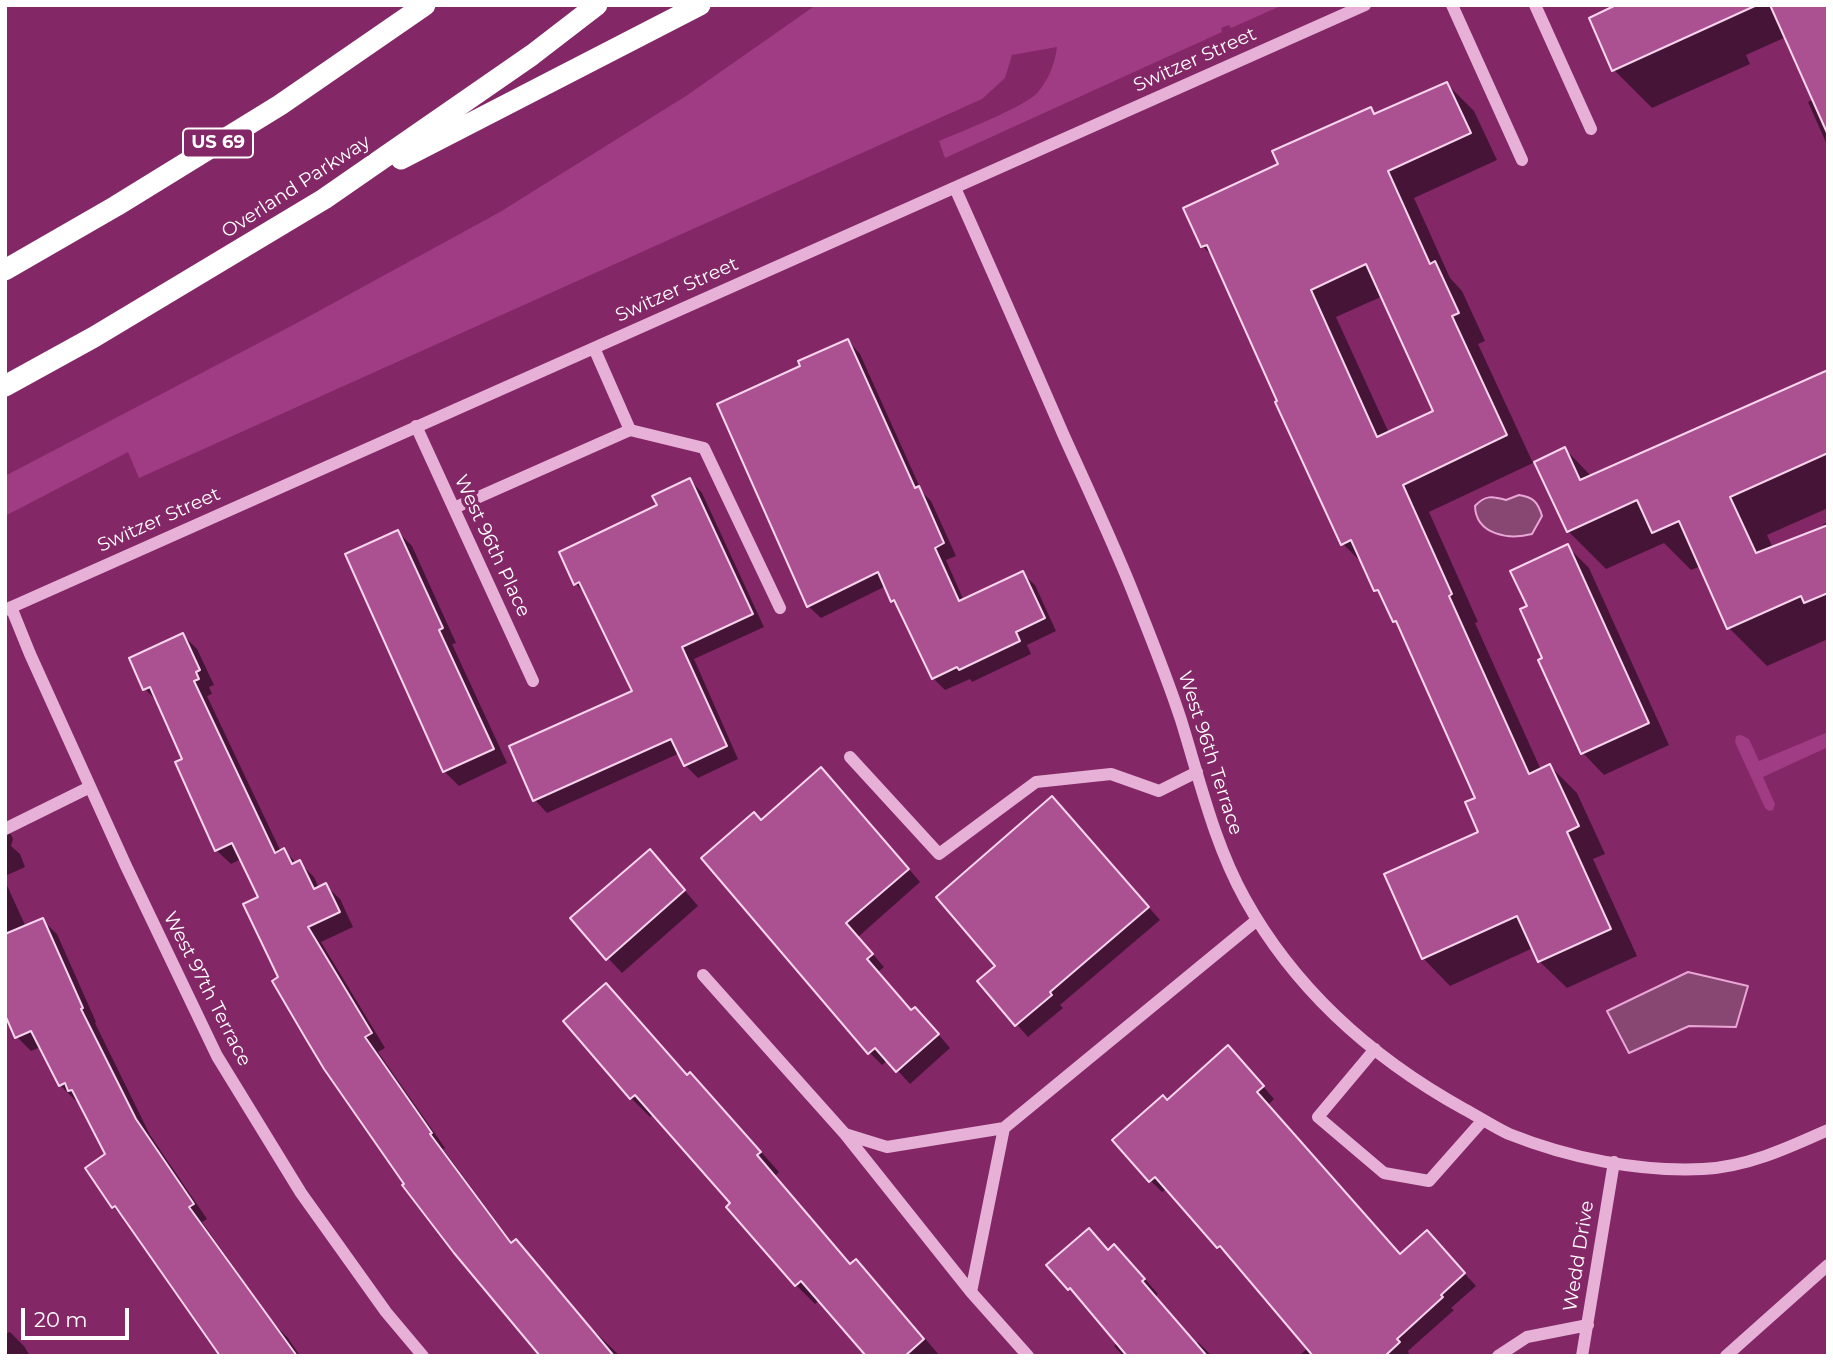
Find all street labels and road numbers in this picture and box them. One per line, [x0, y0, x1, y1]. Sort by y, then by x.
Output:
street label: Switzer Street [1130, 23, 1260, 97]
road number: US 69 [183, 128, 253, 158]
street label: Overland Parkway [218, 131, 374, 243]
street label: Switzer Street [612, 253, 742, 327]
street label: West 96th Place [449, 471, 535, 621]
street label: Switzer Street [94, 483, 224, 557]
street label: West 96th Terrace [1173, 668, 1247, 838]
street label: West 97th Terrace [158, 908, 256, 1070]
street label: Wedd Drive [1559, 1199, 1599, 1313]

